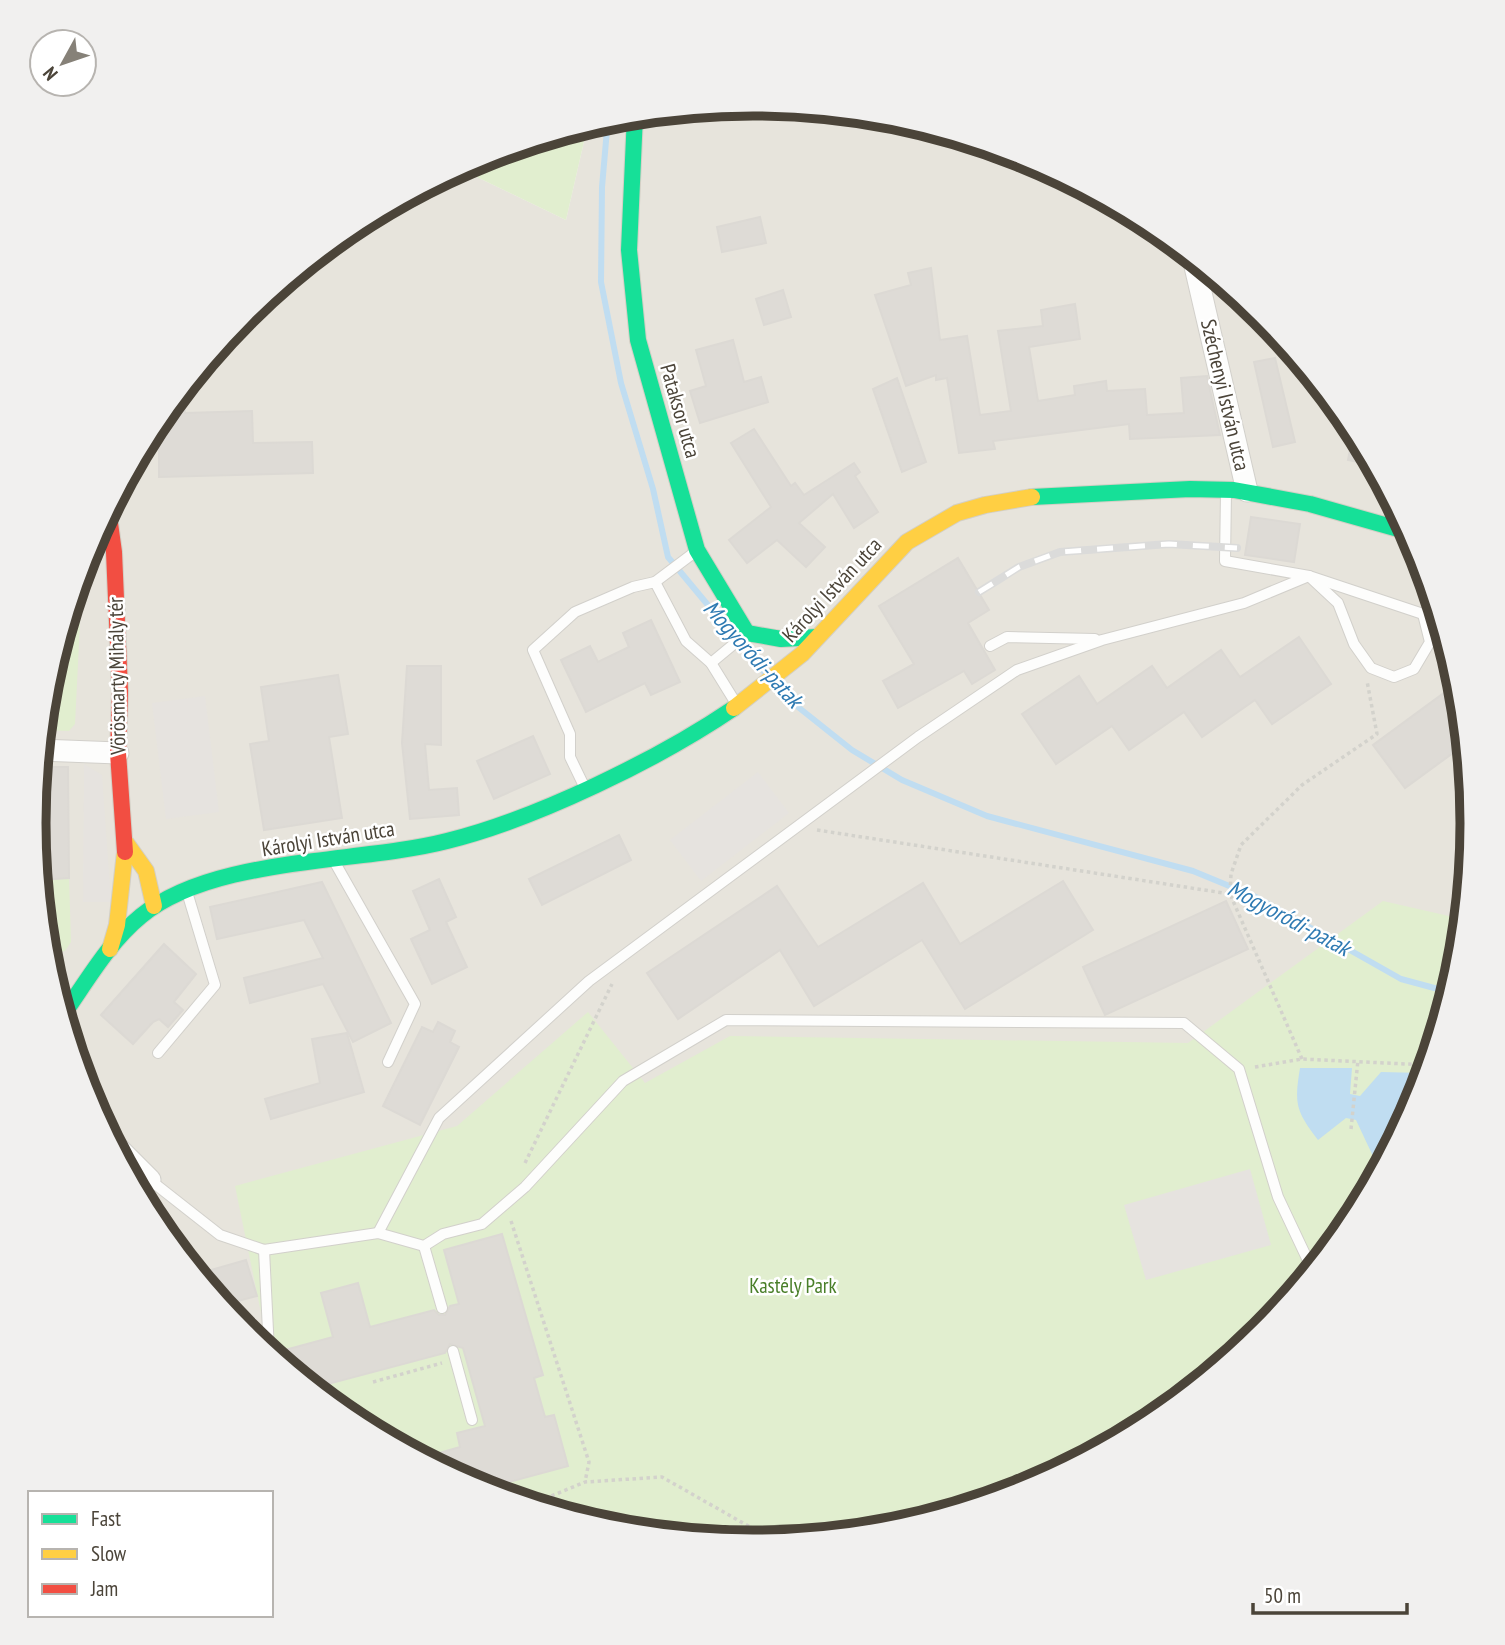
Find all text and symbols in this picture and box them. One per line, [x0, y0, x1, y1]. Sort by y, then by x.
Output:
north arrow [28, 28, 98, 98]
text: N [37, 62, 62, 86]
street label: Széchenyi István utca [1195, 316, 1256, 473]
street label: Pataksor utca [654, 361, 707, 461]
street label: Károlyi István utca [776, 532, 887, 648]
water label: Mogyoródi-patak [698, 594, 811, 716]
street label: Vörösmarty Mihály tér [102, 597, 131, 756]
street label: Károlyi István utca [260, 815, 396, 862]
water label: Mogyoródi-patak [1223, 873, 1358, 963]
park label: Kastély Park [749, 1272, 837, 1299]
legend [28, 1491, 273, 1617]
text: Fast [91, 1505, 121, 1532]
text: Slow [91, 1540, 127, 1567]
scale bar [1253, 1572, 1407, 1616]
text: Jam [90, 1575, 118, 1602]
text: 50 m [1264, 1582, 1301, 1609]

